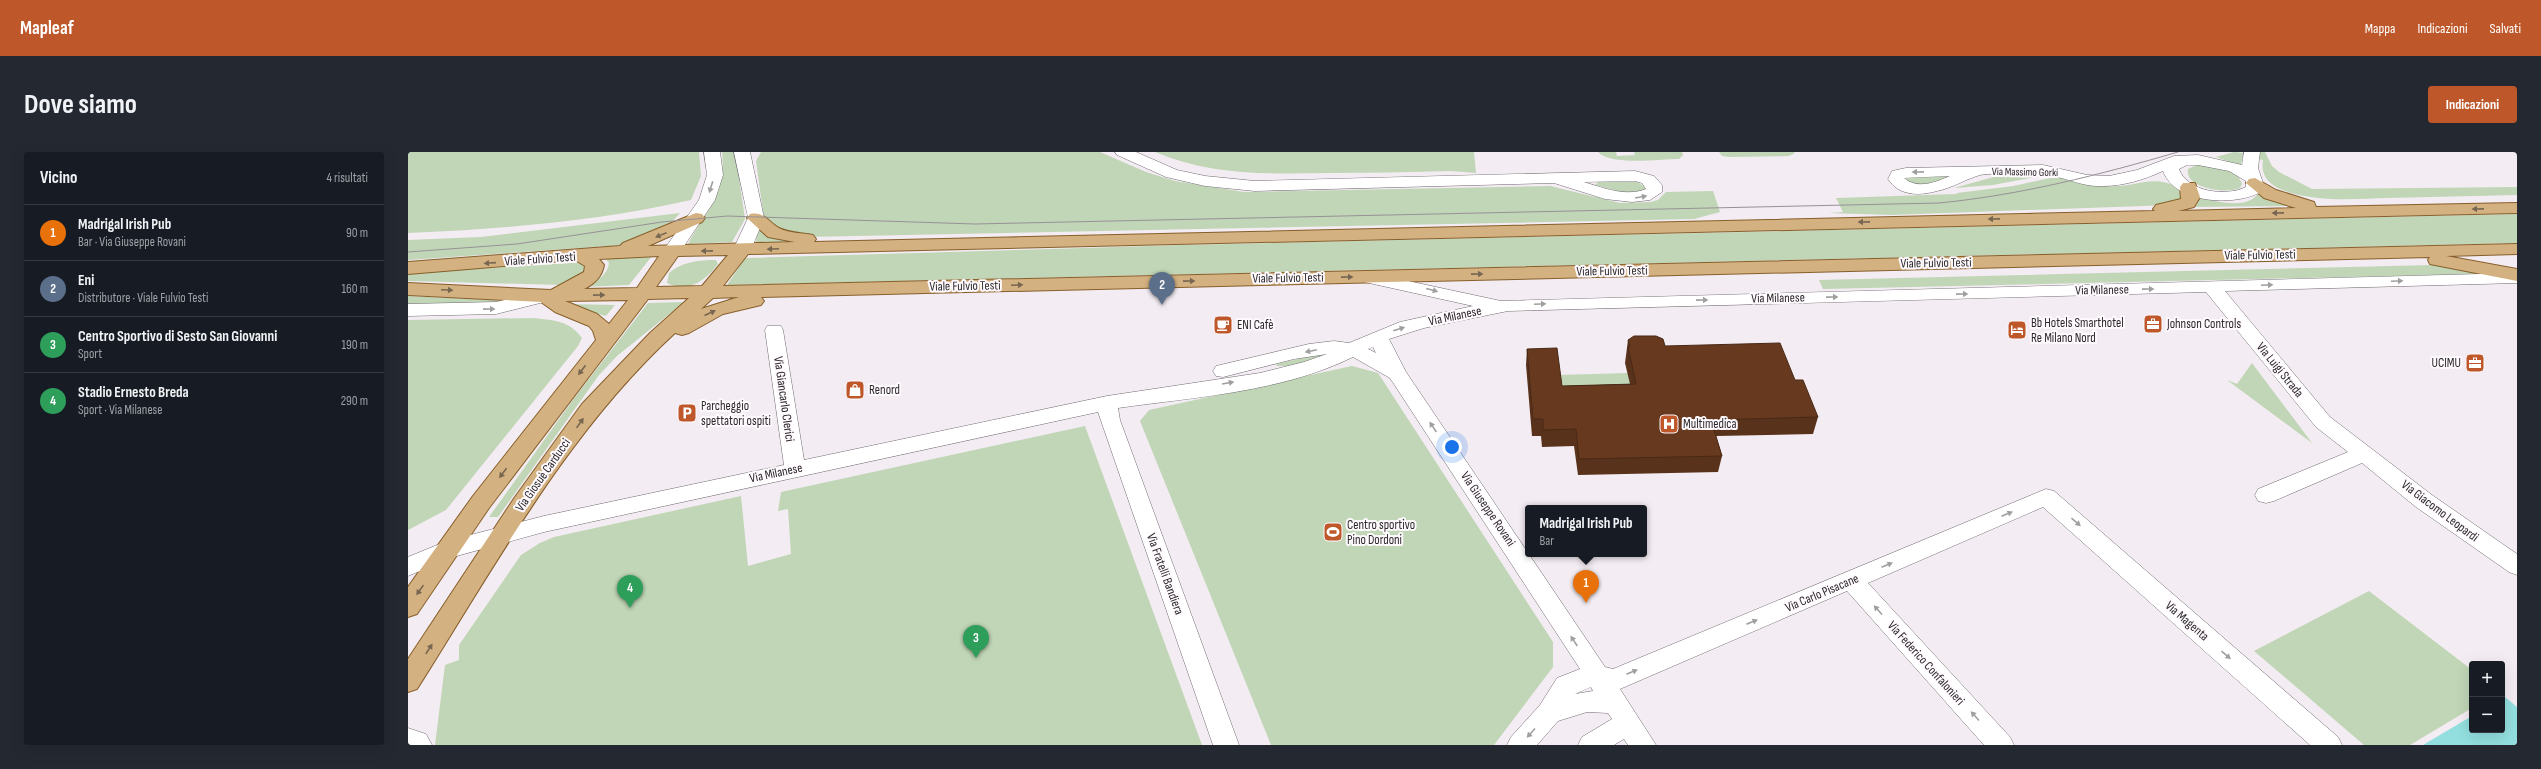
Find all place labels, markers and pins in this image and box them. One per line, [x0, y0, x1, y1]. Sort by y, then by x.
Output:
pin: 2 [1149, 272, 1175, 305]
office icon: Johnson Controls [2142, 313, 2164, 335]
cafe icon: ENI Cafè [1212, 314, 1234, 336]
place label: Bb Hotels Smarthotel Re Milano Nord [2031, 315, 2124, 346]
place label: Johnson Controls [2166, 316, 2241, 332]
place label: ENI Cafè [1237, 317, 1273, 333]
hotel icon: Bb Hotels Smarthotel Re Milano Nord [2006, 319, 2028, 341]
office icon: UCIMU [2464, 352, 2486, 374]
place label: UCIMU [2431, 355, 2461, 371]
shop icon: Renord [844, 379, 866, 401]
place label: Renord [869, 382, 900, 398]
place label: Parcheggio spettatori ospiti [701, 398, 771, 429]
parking icon: Parcheggio spettatori ospiti [676, 402, 698, 424]
hospital icon: Multimedica [1658, 413, 1680, 435]
place label: Multimedica [1683, 416, 1736, 432]
place label: Centro sportivo Pino Dordoni [1347, 517, 1415, 548]
sports icon: Centro sportivo Pino Dordoni [1322, 521, 1344, 543]
pin: 1 [1573, 570, 1599, 603]
pin: 4 [617, 575, 643, 608]
pin: 3 [963, 625, 989, 658]

